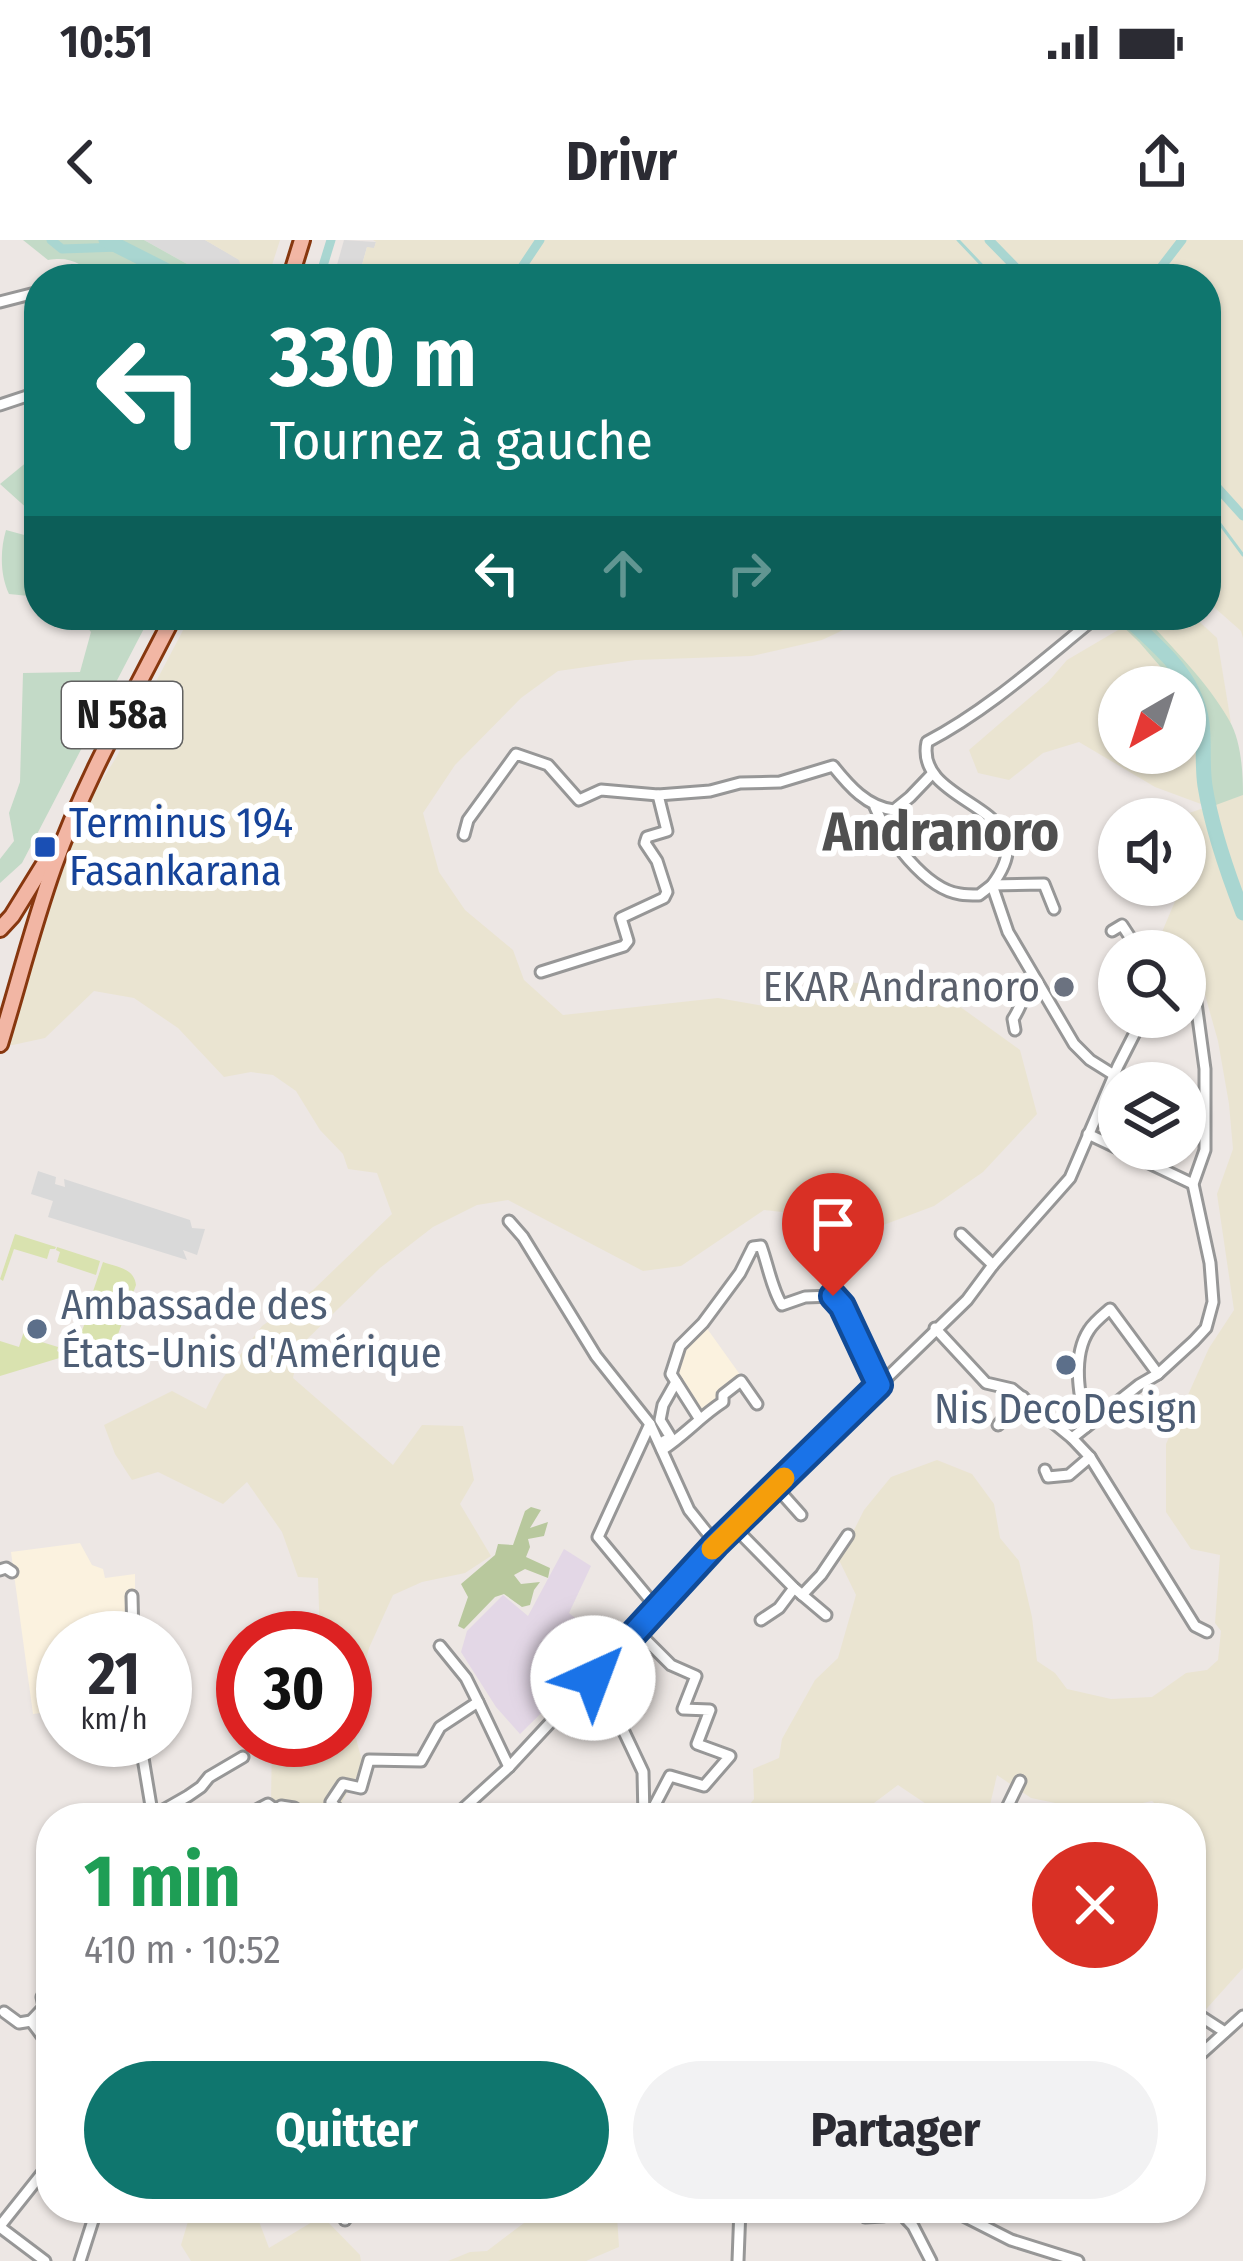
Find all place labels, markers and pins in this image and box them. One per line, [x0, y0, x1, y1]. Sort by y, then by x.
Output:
place label: Terminus 194 Fasankarana [69, 798, 293, 896]
marker: Terminus 194 Fasankarana [32, 834, 58, 860]
place label: EKAR Andranoro [763, 962, 1040, 1012]
marker: EKAR Andranoro [1051, 974, 1077, 1000]
pin [782, 1173, 884, 1296]
place label: Ambassade des États-Unis d'Amérique [61, 1280, 441, 1378]
marker: Ambassade des États-Unis d'Amérique [24, 1316, 50, 1342]
marker: Nis DecoDesign [1053, 1352, 1079, 1378]
place label: Nis DecoDesign [934, 1384, 1198, 1434]

